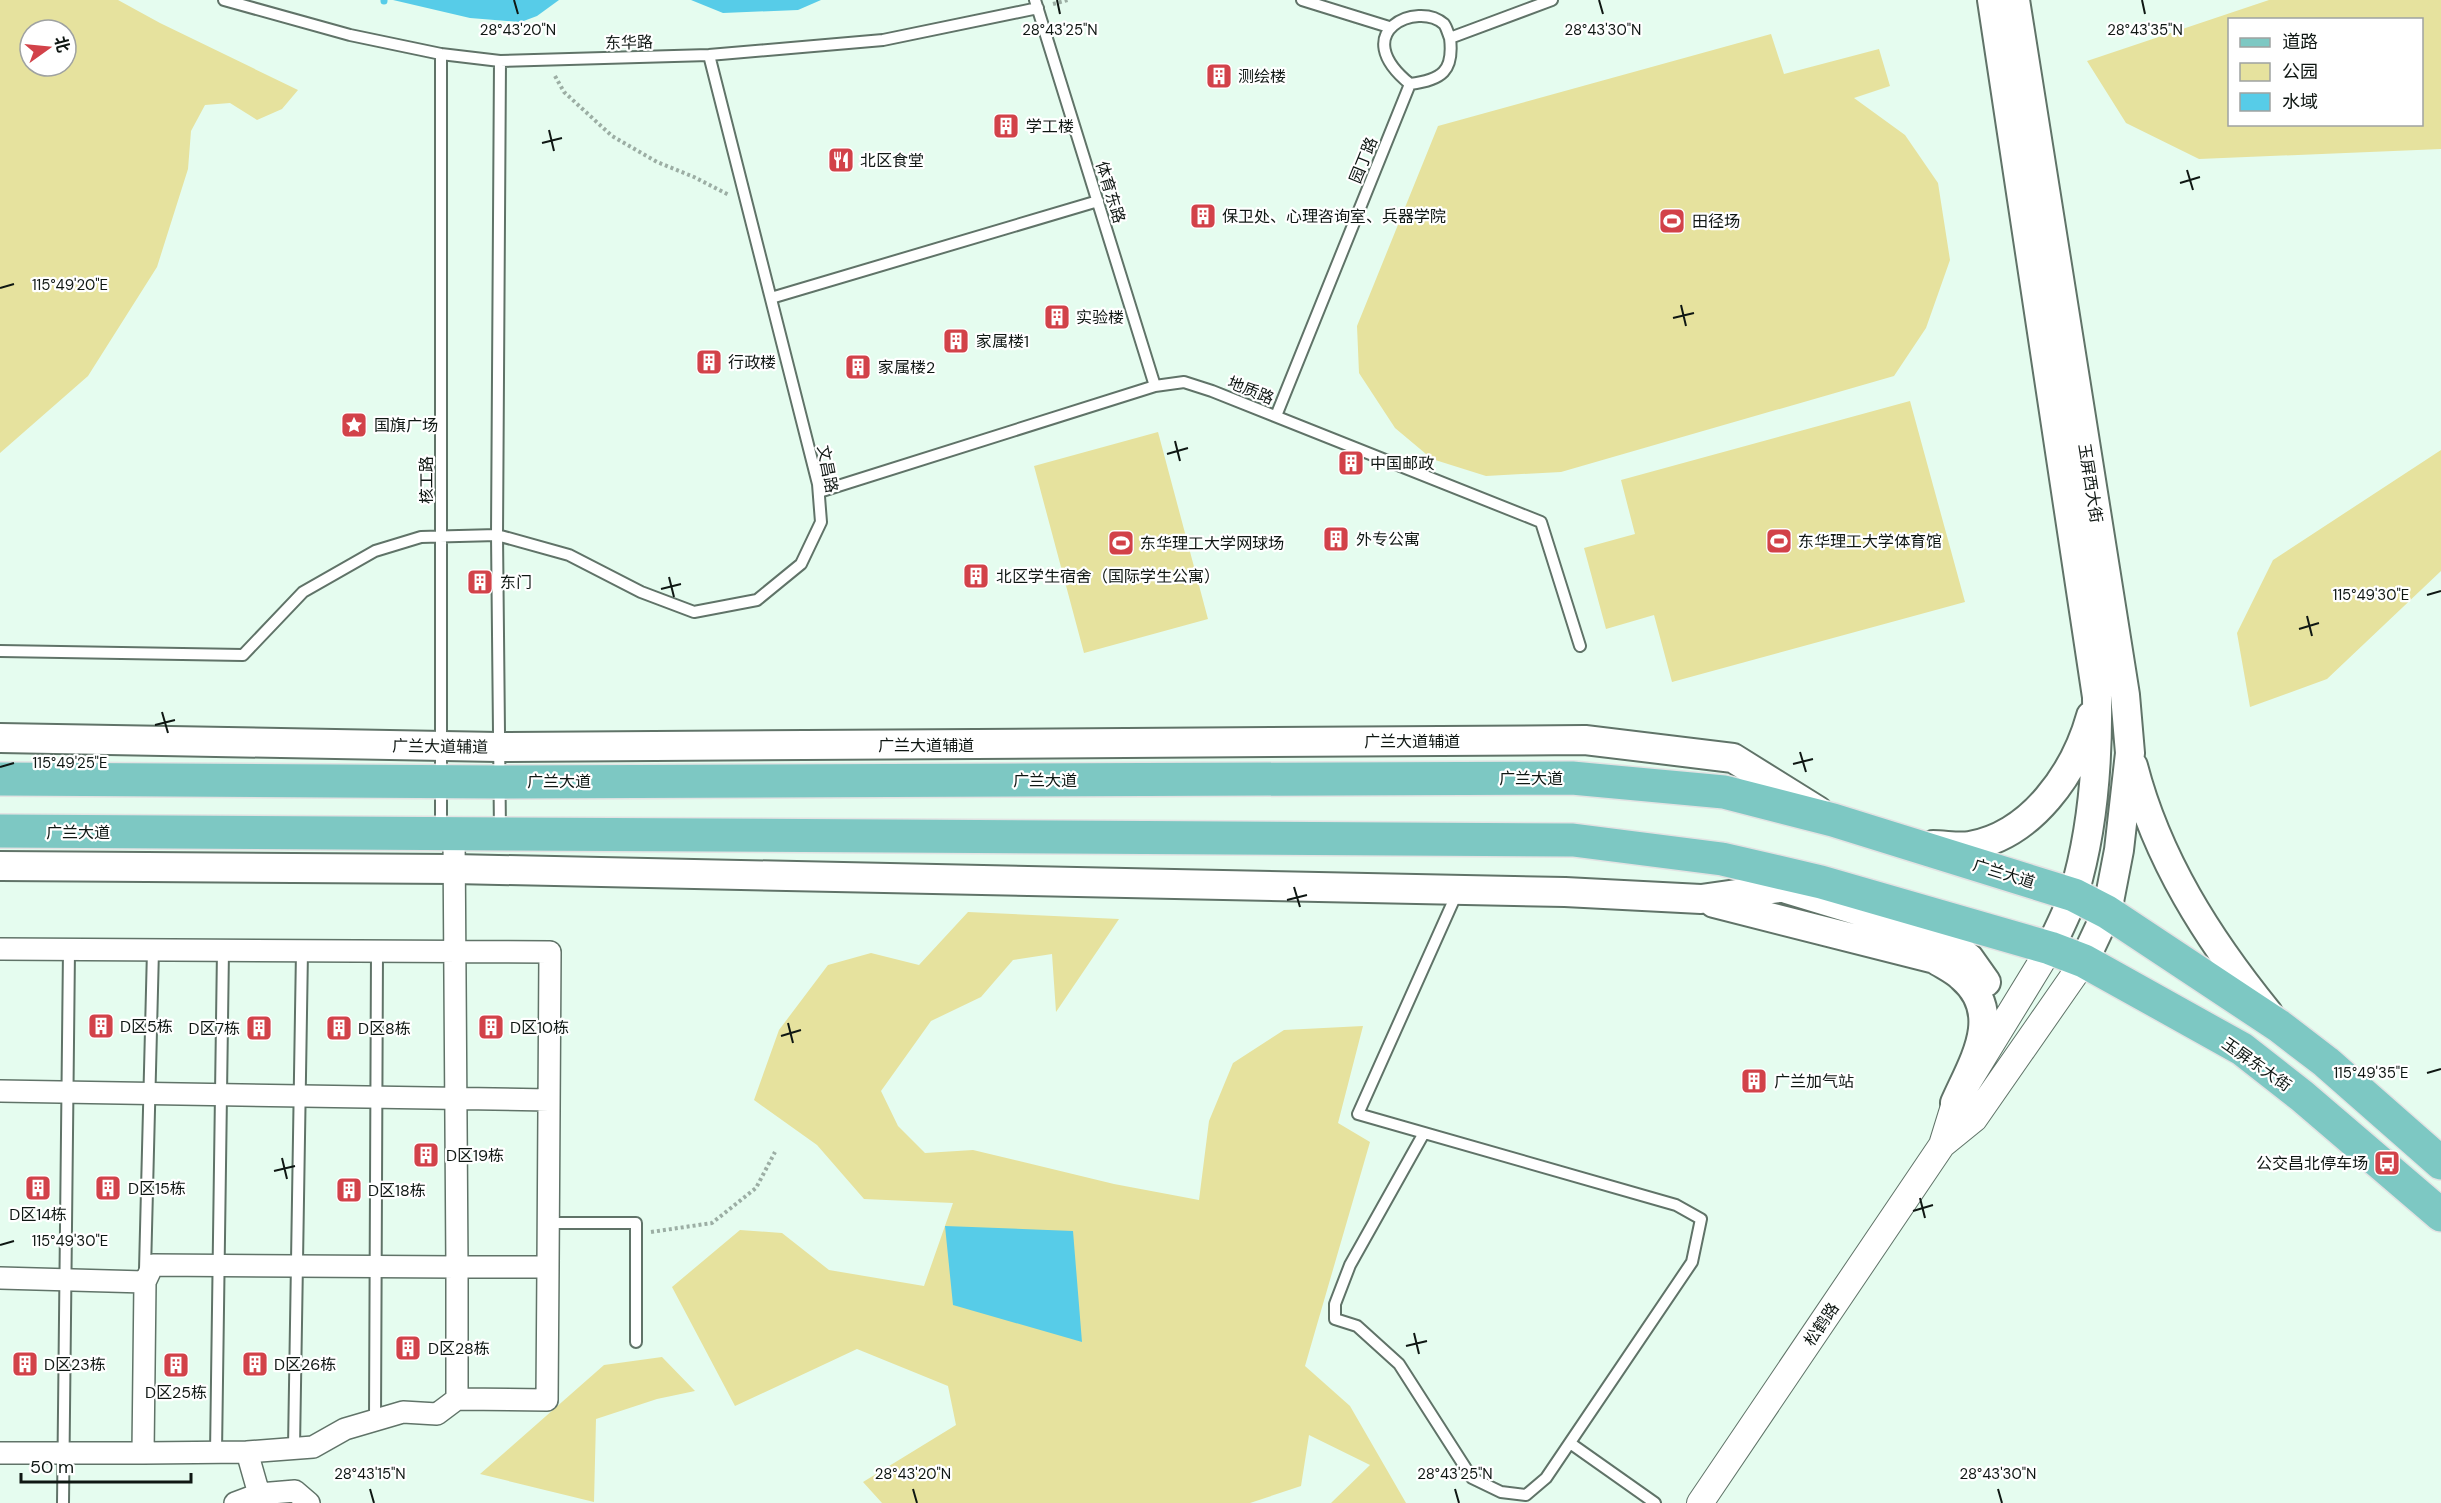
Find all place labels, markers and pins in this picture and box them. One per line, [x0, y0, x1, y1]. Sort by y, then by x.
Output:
building icon: 测绘楼 [1204, 61, 1234, 91]
place label: 测绘楼 [1238, 66, 1286, 87]
building icon: 学工楼 [991, 111, 1021, 141]
place label: 学工楼 [1026, 116, 1074, 137]
restaurant icon: 北区食堂 [826, 145, 856, 175]
place label: 北区食堂 [860, 150, 924, 171]
building icon: 保卫处、心理咨询室、兵器学院 [1188, 201, 1218, 231]
place label: 保卫处、心理咨询室、兵器学院 [1222, 206, 1446, 227]
sports icon: 田径场 [1657, 206, 1687, 236]
place label: 田径场 [1692, 211, 1740, 232]
building icon: 实验楼 [1042, 302, 1072, 332]
place label: 实验楼 [1076, 307, 1124, 328]
building icon: 家属楼1 [941, 326, 971, 356]
place label: 家属楼1 [976, 331, 1029, 352]
building icon: 行政楼 [694, 347, 724, 377]
place label: 行政楼 [728, 352, 776, 373]
building icon: 家属楼2 [843, 352, 873, 382]
place label: 家属楼2 [878, 357, 935, 378]
place icon: 国旗广场 [339, 410, 369, 440]
place label: 国旗广场 [374, 415, 438, 436]
building icon: 中国邮政 [1336, 448, 1366, 478]
place label: 中国邮政 [1370, 453, 1434, 474]
building icon: 外专公寓 [1321, 524, 1351, 554]
sports icon: 东华理工大学体育馆 [1764, 526, 1794, 556]
sports icon: 东华理工大学网球场 [1106, 528, 1136, 558]
place label: 外专公寓 [1356, 529, 1420, 550]
place label: 东华理工大学体育馆 [1798, 531, 1942, 552]
place label: 东华理工大学网球场 [1140, 533, 1284, 554]
building icon: 北区学生宿舍（国际学生公寓） [961, 561, 991, 591]
place label: 北区学生宿舍（国际学生公寓） [996, 566, 1220, 587]
building icon: 东门 [465, 567, 495, 597]
place label: 东门 [500, 572, 532, 593]
building icon: D区5栋 [86, 1011, 116, 1041]
building icon: D区10栋 [476, 1012, 506, 1042]
building icon: D区7栋 [244, 1013, 274, 1043]
building icon: D区8栋 [324, 1013, 354, 1043]
place label: D区5栋 [120, 1016, 173, 1037]
place label: D区10栋 [510, 1017, 569, 1038]
place label: D区7栋 [188, 1018, 240, 1039]
place label: D区8栋 [358, 1018, 411, 1039]
building icon: 广兰加气站 [1739, 1066, 1769, 1096]
place label: 广兰加气站 [1774, 1071, 1854, 1092]
building icon: D区19栋 [411, 1140, 441, 1170]
place label: D区19栋 [446, 1145, 504, 1166]
bus stop icon: 公交昌北停车场 [2372, 1148, 2402, 1178]
place label: 公交昌北停车场 [2256, 1153, 2368, 1174]
building icon: D区14栋 [23, 1173, 53, 1203]
building icon: D区15栋 [93, 1173, 123, 1203]
building icon: D区18栋 [334, 1175, 364, 1205]
place label: D区15栋 [128, 1178, 186, 1199]
place label: D区18栋 [368, 1180, 426, 1201]
place label: D区14栋 [9, 1204, 67, 1225]
building icon: D区28栋 [393, 1333, 423, 1363]
place label: D区28栋 [428, 1338, 490, 1359]
building icon: D区23栋 [10, 1349, 40, 1379]
building icon: D区26栋 [240, 1349, 270, 1379]
building icon: D区25栋 [161, 1350, 191, 1380]
place label: D区23栋 [44, 1354, 106, 1375]
place label: D区26栋 [274, 1354, 336, 1375]
place label: D区25栋 [145, 1382, 207, 1403]

